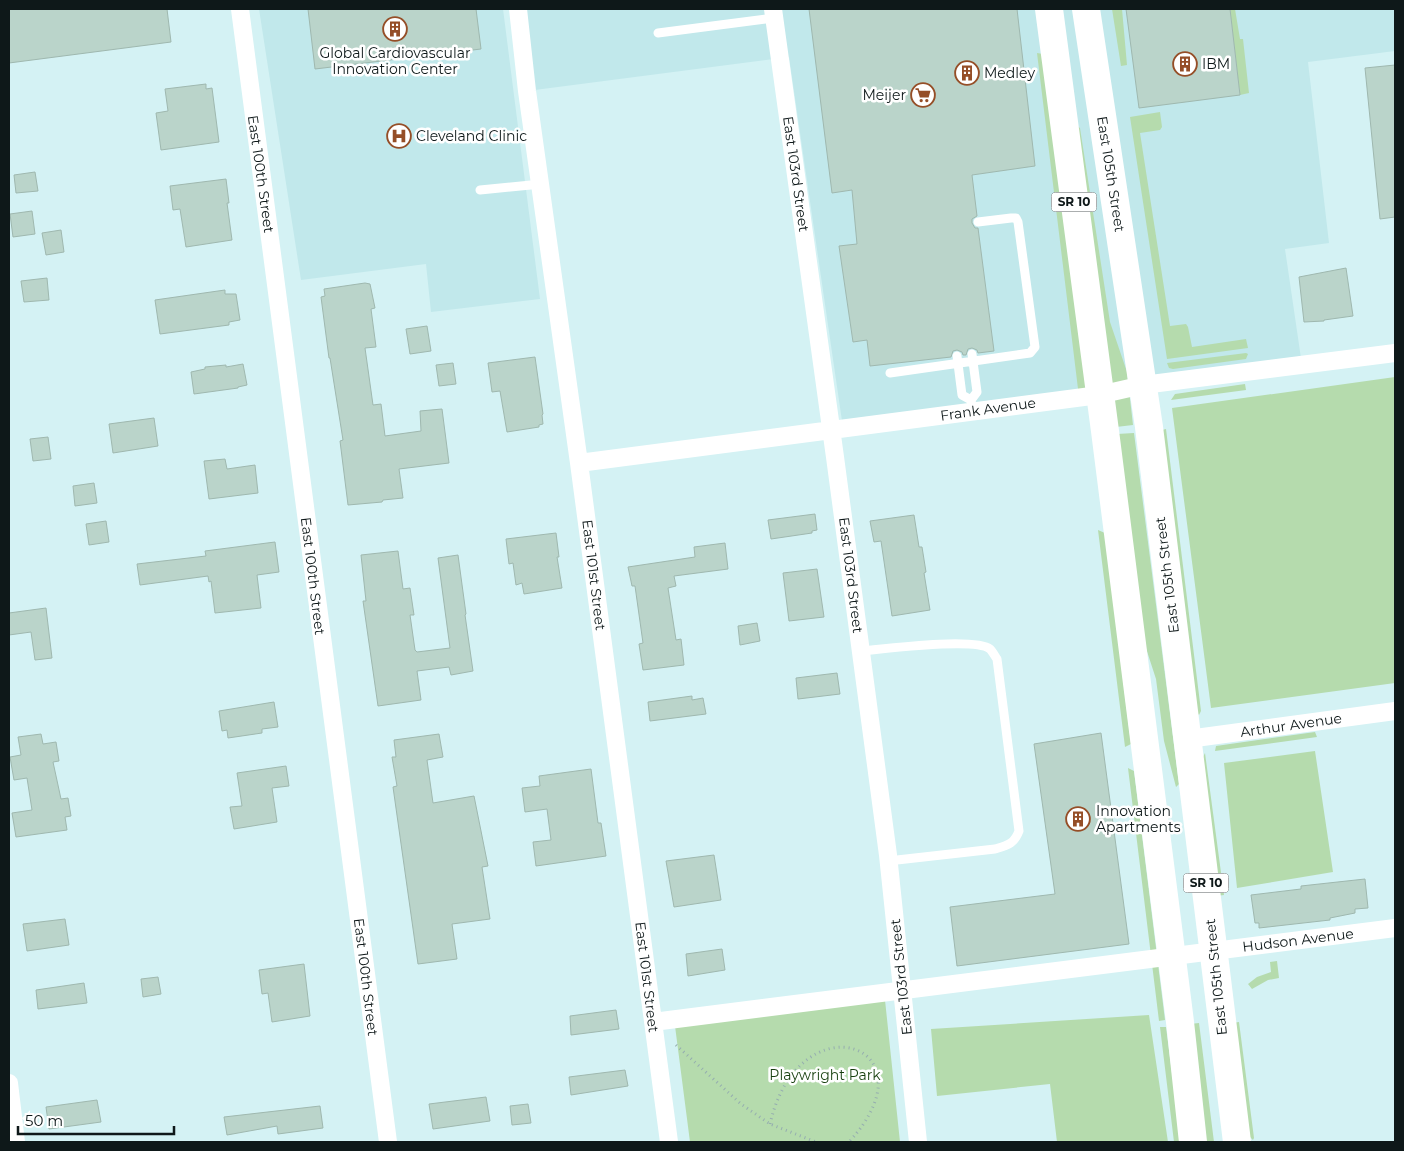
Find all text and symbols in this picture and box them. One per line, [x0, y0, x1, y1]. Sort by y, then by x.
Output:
building icon: Global Cardiovascular Innovation Center [382, 16, 408, 42]
place label: Global Cardiovascular Innovation Center [319, 44, 471, 78]
building icon: IBM [1172, 51, 1198, 77]
place label: IBM [1202, 55, 1230, 73]
building icon: Medley [954, 60, 980, 86]
place label: Medley [984, 64, 1035, 82]
supermarket icon: Meijer [910, 82, 936, 108]
place label: Meijer [863, 86, 906, 104]
street label: East 100th Street [244, 114, 278, 234]
street label: East 103rd Street [779, 115, 813, 233]
street label: East 105th Street [1093, 115, 1129, 234]
hospital icon: Cleveland Clinic [386, 123, 412, 149]
place label: Cleveland Clinic [416, 127, 527, 145]
road number: SR 10 [1052, 192, 1096, 212]
street label: Frank Avenue [939, 393, 1037, 425]
street label: East 105th Street [1151, 515, 1183, 634]
street label: East 100th Street [297, 516, 329, 636]
street label: East 103rd Street [835, 516, 867, 634]
street label: East 101st Street [578, 519, 610, 632]
street label: Arthur Avenue [1239, 709, 1343, 741]
place label: Innovation Apartments [1096, 802, 1181, 836]
building icon: Innovation Apartments [1065, 806, 1091, 832]
road number: SR 10 [1184, 874, 1228, 892]
street label: East 100th Street [350, 917, 382, 1037]
street label: East 103rd Street [886, 918, 916, 1036]
street label: East 105th Street [1201, 918, 1231, 1036]
street label: East 101st Street [631, 921, 663, 1034]
street label: Hudson Avenue [1241, 924, 1355, 956]
park label: Playwright Park [769, 1066, 881, 1084]
scale bar [18, 1104, 174, 1136]
text: 50 m [25, 1111, 63, 1130]

